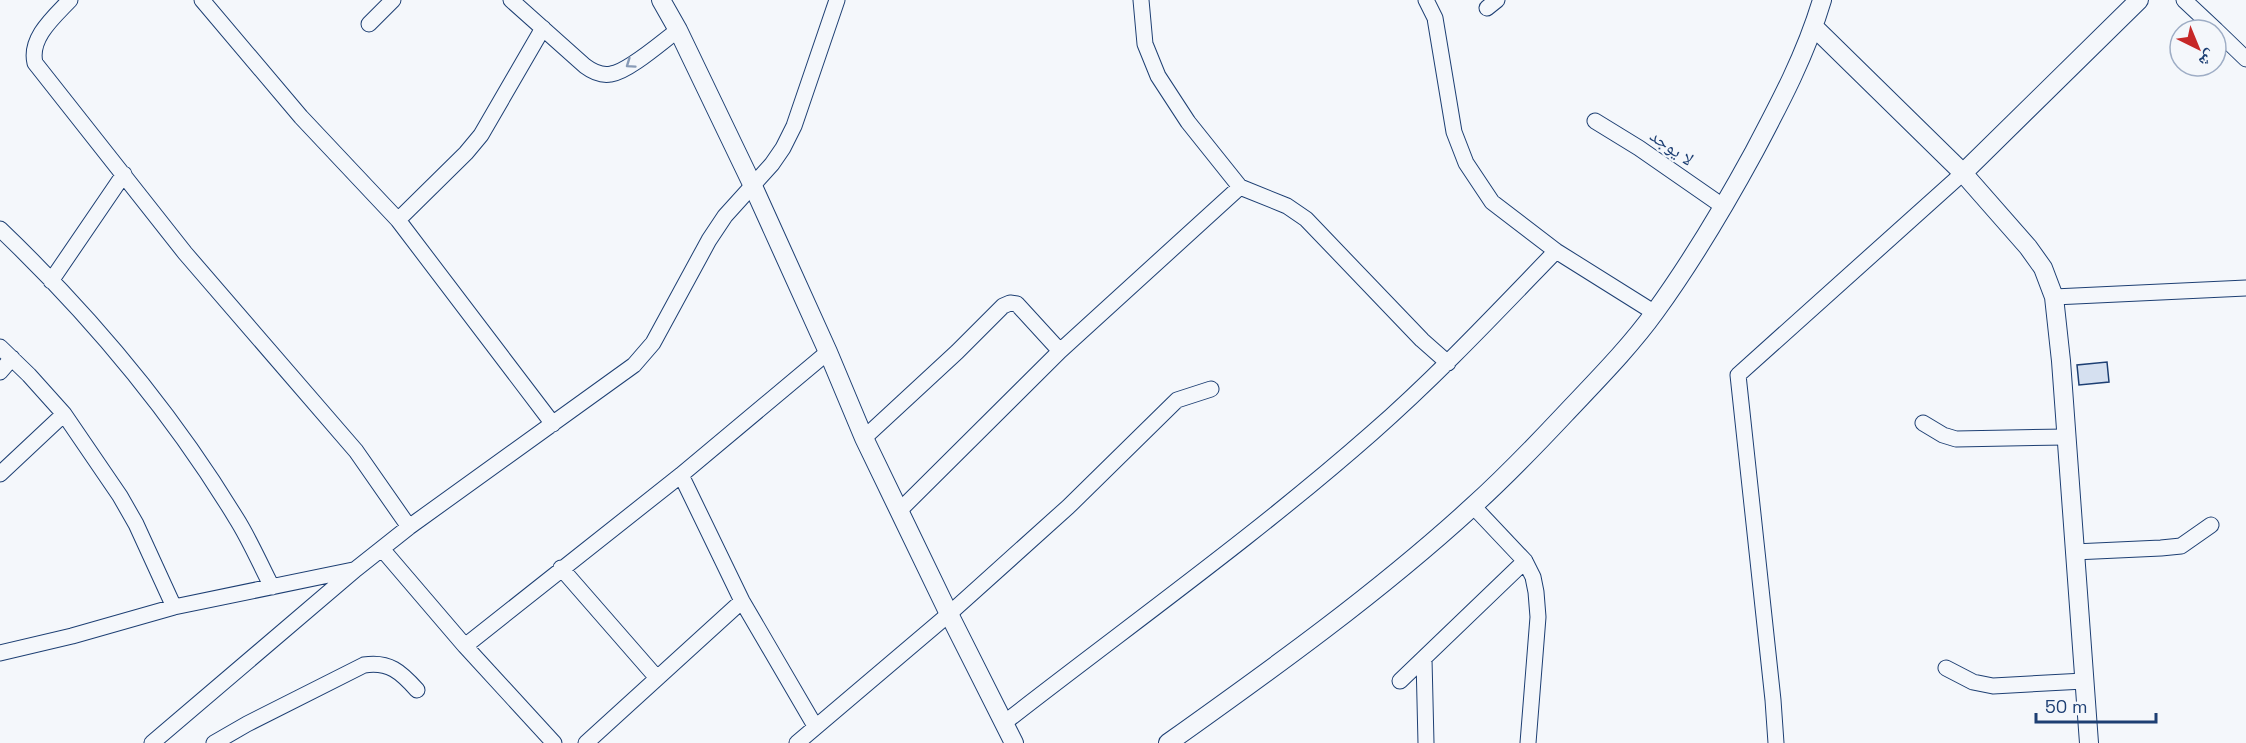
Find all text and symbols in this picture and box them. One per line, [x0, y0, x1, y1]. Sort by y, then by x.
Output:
north arrow [2168, 18, 2228, 78]
text: ش [2195, 45, 2221, 72]
one-way arrow [626, 57, 637, 68]
street label: لا يوجد [1646, 124, 1698, 170]
scale bar [2036, 686, 2156, 724]
text: 50 m [2045, 695, 2087, 718]

